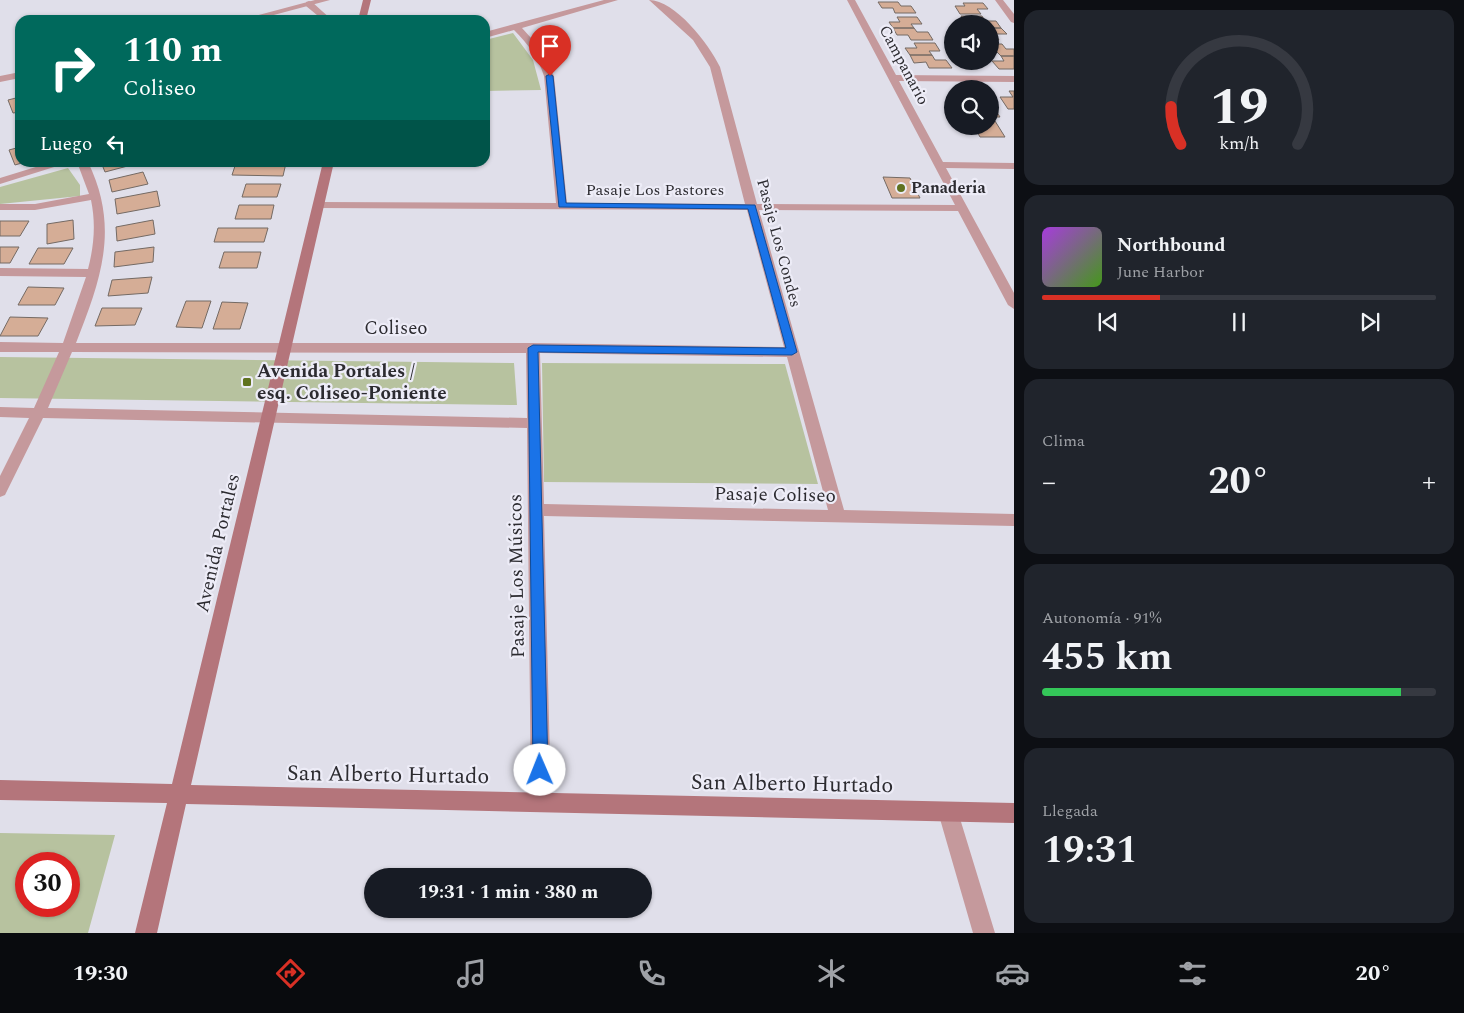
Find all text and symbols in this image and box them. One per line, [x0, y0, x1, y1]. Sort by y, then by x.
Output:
map controls [944, 15, 999, 135]
button: sound [944, 15, 999, 70]
street label: Campanario [873, 21, 935, 109]
text: 110 m [123, 24, 222, 77]
pin [529, 25, 571, 76]
icon: arrive [536, 32, 564, 60]
icon: right [40, 35, 105, 100]
text: 19 [1210, 68, 1268, 147]
text: Coliseo [123, 72, 196, 105]
button: search [944, 80, 999, 135]
text: Luego [40, 130, 92, 159]
icon: left [102, 130, 130, 158]
text: km/h [1219, 130, 1259, 157]
street label: Pasaje Los Condes [750, 176, 808, 310]
place label: Panaderia [911, 176, 986, 200]
street label: Pasaje Los Pastores [586, 178, 724, 202]
marker: Panaderia [895, 182, 907, 194]
text: Northbound [1117, 231, 1226, 260]
text: June Harbor [1117, 260, 1204, 284]
icon: previous [1094, 308, 1122, 336]
icon: pause [1225, 308, 1253, 336]
icon: next [1356, 308, 1384, 336]
street label: Coliseo [364, 314, 428, 343]
place label: Avenida Portales / esq. Coliseo-Poniente [257, 357, 447, 408]
marker: Avenida Portales / esq. Coliseo-Poniente [241, 376, 253, 388]
text: Clima [1042, 429, 1085, 453]
text: 20° [1208, 453, 1270, 511]
text: − [1042, 461, 1056, 504]
text: + [1422, 461, 1436, 504]
street label: Avenida Portales [188, 471, 248, 615]
street label: Pasaje Coliseo [714, 479, 836, 511]
street label: Pasaje Los Músicos [501, 494, 533, 658]
text: Autonomía · 91% [1042, 606, 1161, 630]
text: 455 km [1042, 629, 1173, 687]
position arrow [513, 743, 565, 795]
street label: San Alberto Hurtado [286, 757, 490, 793]
street label: San Alberto Hurtado [690, 766, 894, 802]
text: Llegada [1042, 799, 1098, 823]
text: 19:31 [1042, 822, 1137, 880]
speed limit sign: 30 [15, 852, 80, 917]
text: 19:31 · 1 min · 380 m [418, 878, 598, 907]
icon: directions [273, 956, 308, 991]
icon: music [454, 956, 489, 991]
icon: phone [634, 956, 669, 991]
icon: climate [814, 956, 849, 991]
icon: car [995, 956, 1030, 991]
icon: filters [1175, 956, 1210, 991]
text: 19:30 [73, 957, 128, 990]
text: 20° [1356, 957, 1391, 990]

